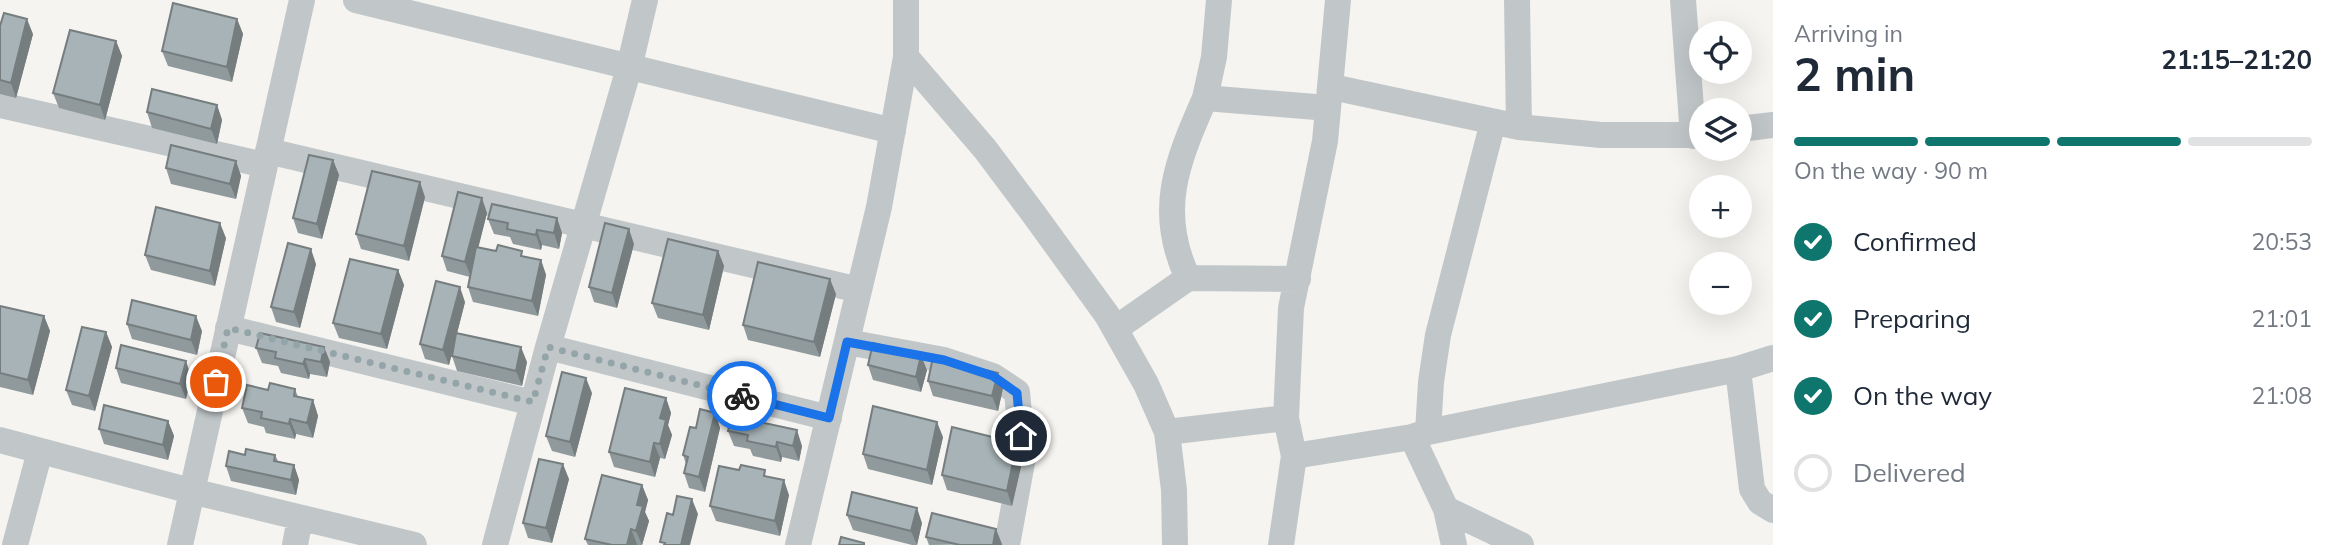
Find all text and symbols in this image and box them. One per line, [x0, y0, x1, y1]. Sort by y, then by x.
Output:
text: Arriving in [1794, 19, 1903, 48]
map controls [1689, 21, 1752, 315]
button: locate [1689, 21, 1752, 84]
text: 21:15–21:20 [2161, 43, 2312, 76]
text: 2 min [1794, 45, 1915, 103]
button: layers [1689, 98, 1752, 161]
text: On the way · 90 m [1794, 156, 1988, 185]
button: + [1689, 175, 1752, 238]
icon: check [1794, 223, 1832, 261]
text: Confirmed [1853, 225, 1977, 258]
text: 20:53 [2252, 227, 2312, 256]
button: − [1689, 252, 1752, 315]
icon: check [1794, 300, 1832, 338]
text: Preparing [1853, 302, 1971, 335]
text: 21:01 [2252, 304, 2312, 333]
pin [186, 352, 246, 412]
courier [707, 361, 777, 431]
icon: bag [197, 363, 235, 401]
icon: bike [723, 377, 761, 415]
icon: check [1794, 377, 1832, 415]
text: On the way [1853, 379, 1992, 412]
text: 21:08 [2252, 381, 2312, 410]
pin [991, 406, 1051, 466]
icon: home [1002, 417, 1040, 455]
text: Delivered [1853, 456, 1966, 489]

